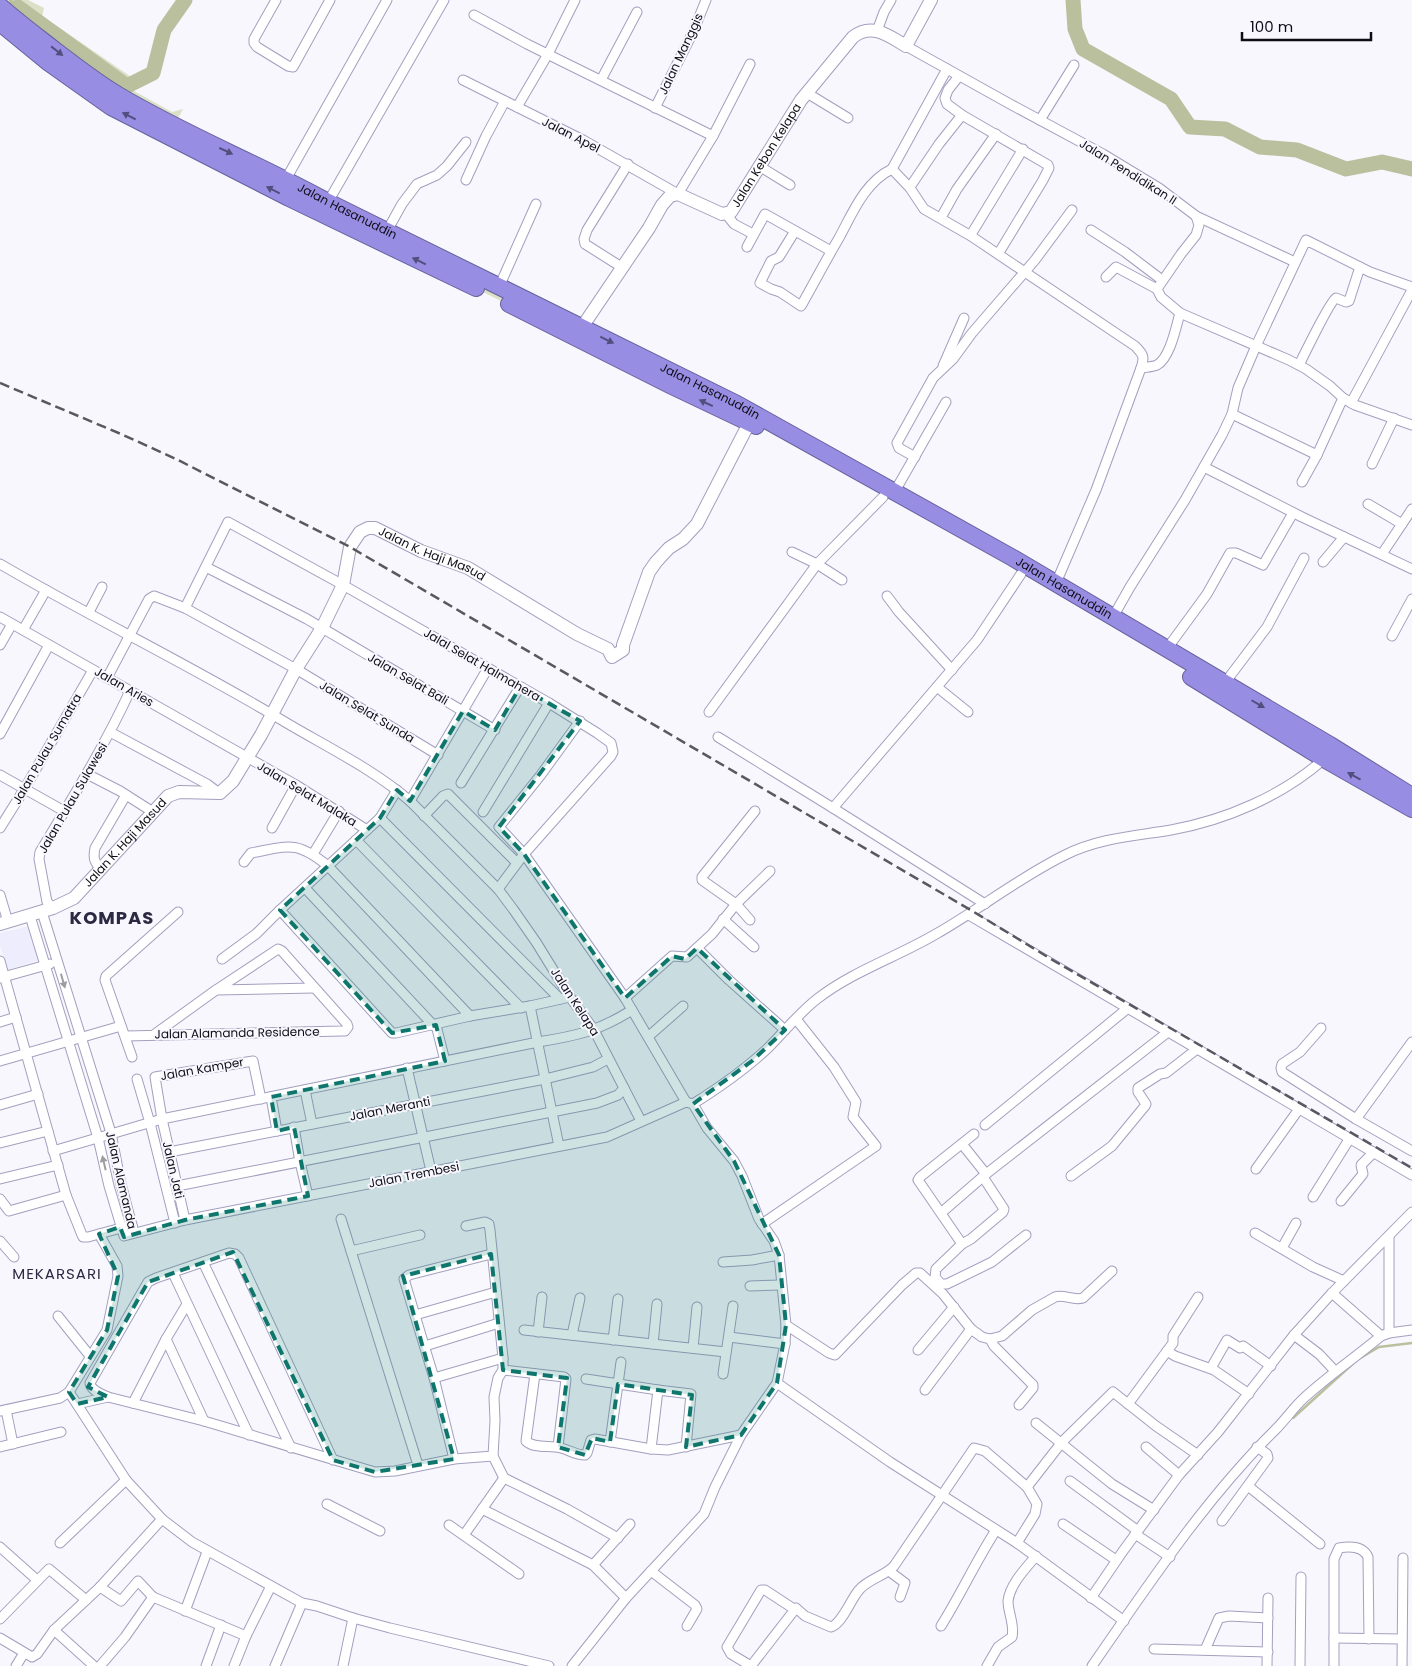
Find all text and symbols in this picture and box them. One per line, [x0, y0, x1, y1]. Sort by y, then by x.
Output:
street label: Jalan Manggis [654, 10, 707, 97]
scale bar [1242, 10, 1371, 42]
text: 100 m [1250, 16, 1293, 37]
one-way arrow [50, 46, 63, 56]
street label: Jalan Kebon Kelapa [727, 100, 805, 210]
one-way arrow [121, 112, 136, 120]
street label: Jalan Apel [539, 113, 603, 156]
street label: Jalan Pendidikan II [1076, 135, 1180, 208]
one-way arrow [219, 148, 233, 156]
street label: Jalan Hasanuddin [295, 178, 400, 243]
one-way arrow [266, 186, 280, 194]
one-way arrow [412, 257, 427, 265]
one-way arrow [600, 336, 614, 344]
street label: Jalan Hasanuddin [658, 358, 763, 423]
one-way arrow [699, 398, 713, 406]
street label: Jalan K. Haji Masud [376, 522, 489, 585]
street label: Jalan Hasanuddin [1013, 552, 1116, 623]
street label: Jalal Selat Halmahera [421, 624, 544, 705]
street label: Jalan Selat Bali [365, 648, 452, 709]
street label: Jalan Aries [92, 663, 157, 710]
street label: Jalan Selat Sunda [317, 676, 418, 747]
street label: Jalan Pulau Sumatra [8, 690, 85, 807]
one-way arrow [1251, 699, 1264, 708]
street label: Jalan Pulau Sulawesi [34, 739, 111, 856]
street label: Jalan Selat Malaka [254, 757, 360, 830]
one-way arrow [1348, 772, 1361, 781]
street label: Jalan K. Haji Masud [79, 794, 170, 890]
district label: KOMPAS [70, 905, 154, 930]
street label: Jalan Kelapa [547, 964, 604, 1039]
one-way arrow [60, 973, 68, 988]
street label: Jalan Alamanda Residence [154, 1023, 320, 1042]
street label: Jalan Kamper [159, 1053, 245, 1084]
street label: Jalan Meranti [348, 1092, 432, 1125]
street label: Jalan Alamanda [102, 1129, 141, 1230]
street label: Jalan Jati [159, 1140, 188, 1200]
one-way arrow [100, 1156, 108, 1171]
street label: Jalan Trembesi [367, 1157, 461, 1192]
district label: MEKARSARI [12, 1263, 102, 1284]

